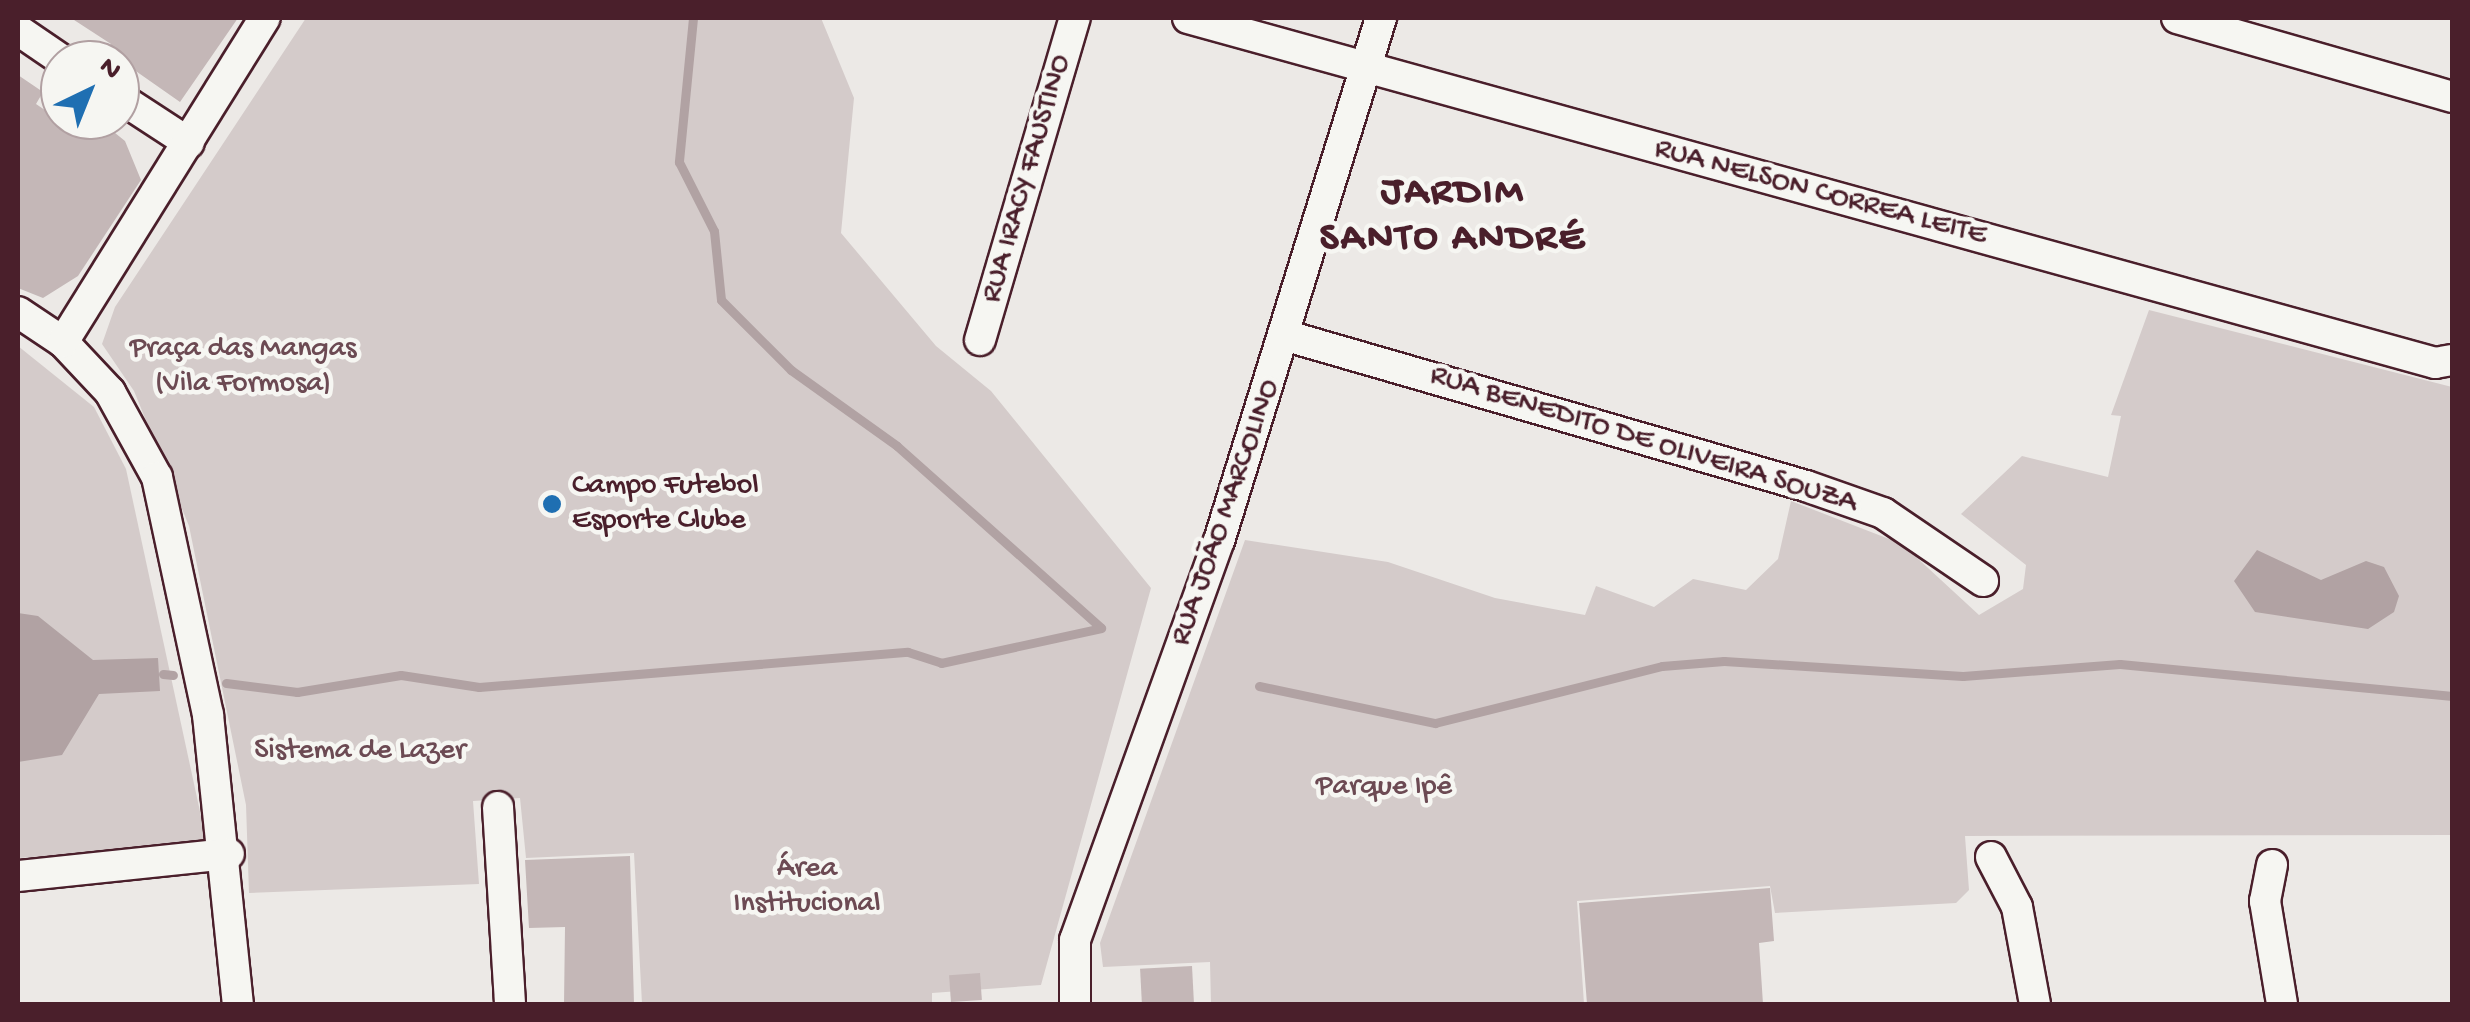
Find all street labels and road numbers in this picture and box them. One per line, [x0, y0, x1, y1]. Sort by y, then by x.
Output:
street label: RUA IRACY FAUSTINO [975, 51, 1081, 307]
street label: RUA NELSON CORREA LEITE [1650, 132, 1990, 256]
street label: RUA BENEDITO DE OLIVEIRA SOUZA [1425, 359, 1861, 523]
street label: RUA JOÃO MARCOLINO [1165, 375, 1289, 651]

